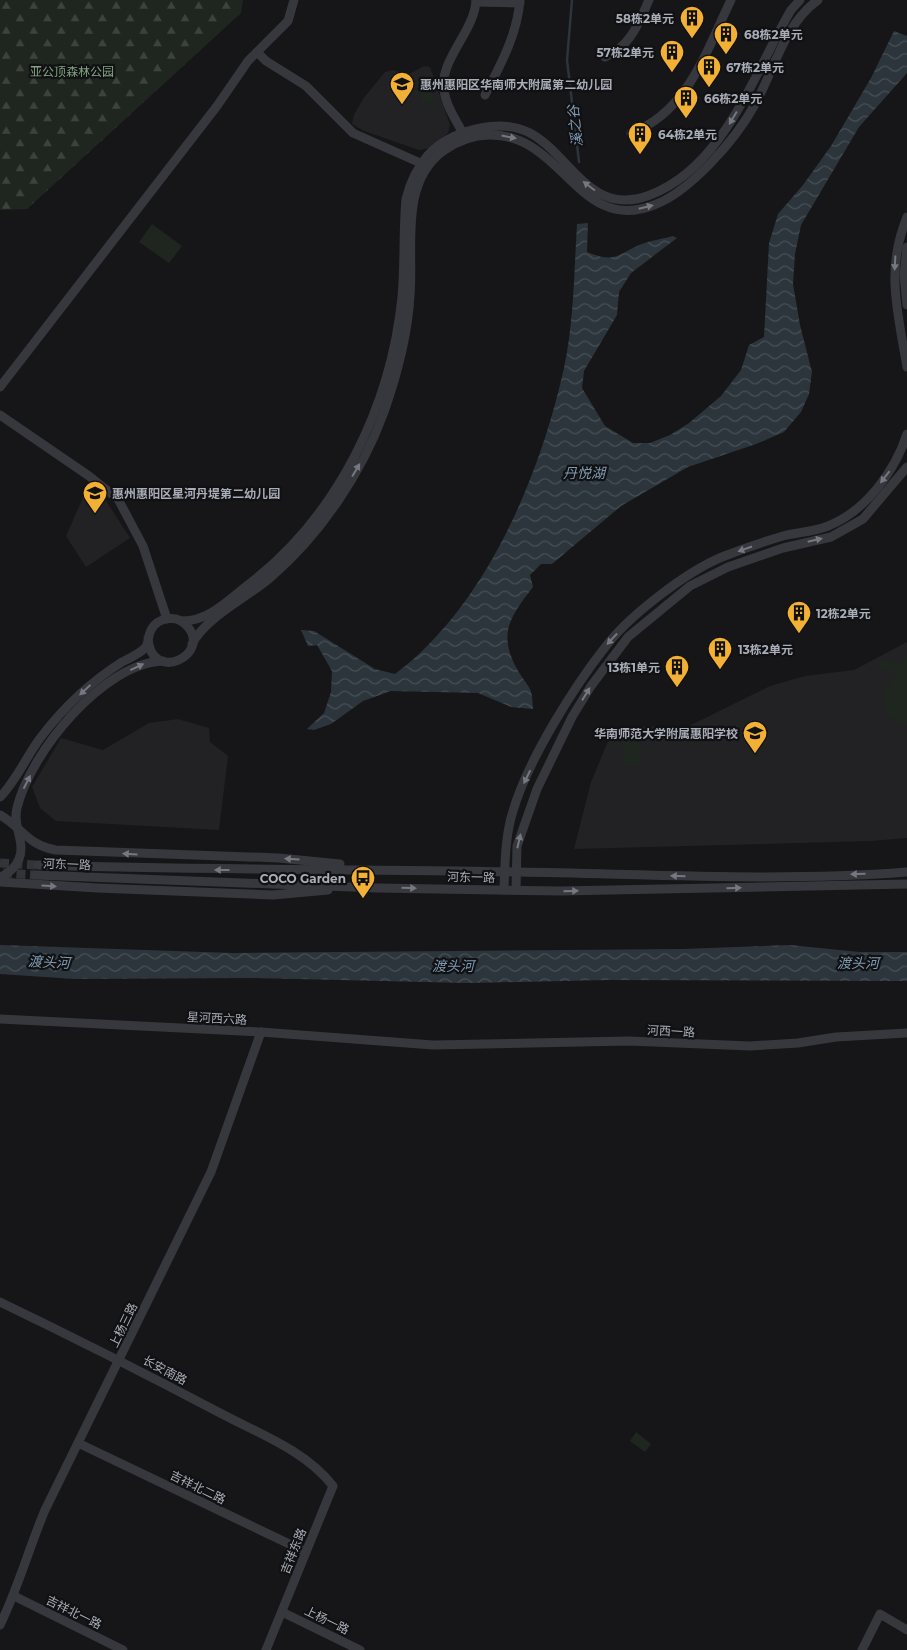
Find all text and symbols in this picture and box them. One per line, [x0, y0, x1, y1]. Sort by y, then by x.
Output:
building icon: 58栋2单元 [679, 5, 705, 39]
place label: 58栋2单元 [616, 11, 674, 26]
building icon: 68栋2单元 [713, 21, 739, 55]
place label: 68栋2单元 [744, 27, 803, 42]
building icon: 57栋2单元 [659, 39, 685, 73]
place label: 57栋2单元 [596, 45, 654, 60]
building icon: 67栋2单元 [696, 54, 722, 88]
place label: 67栋2单元 [726, 60, 784, 75]
park label: 亚公顶森林公园 [30, 64, 114, 79]
school or university icon: 惠州惠阳区华南师大附属第二幼儿园 [389, 71, 415, 105]
place label: 惠州惠阳区华南师大附属第二幼儿园 [420, 77, 612, 92]
building icon: 66栋2单元 [673, 85, 699, 119]
place label: 66栋2单元 [704, 91, 762, 106]
water label: 溪之谷 [564, 102, 586, 148]
one-way arrow [729, 112, 738, 125]
building icon: 64栋2单元 [627, 121, 653, 155]
place label: 64栋2单元 [658, 127, 717, 142]
one-way arrow [501, 133, 516, 141]
one-way arrow [583, 181, 596, 192]
one-way arrow [639, 203, 654, 211]
one-way arrow [890, 256, 898, 272]
one-way arrow [352, 464, 361, 477]
water label: 丹悦湖 [563, 464, 607, 482]
one-way arrow [879, 470, 890, 483]
school or university icon: 惠州惠阳区星河丹堤第二幼儿园 [82, 480, 108, 514]
place label: 惠州惠阳区星河丹堤第二幼儿园 [112, 486, 280, 501]
one-way arrow [808, 536, 823, 544]
one-way arrow [737, 545, 752, 553]
building icon: 12栋2单元 [786, 600, 812, 634]
place label: 12栋2单元 [816, 606, 871, 621]
one-way arrow [606, 633, 618, 645]
building icon: 13栋2单元 [707, 636, 733, 670]
place label: 13栋2单元 [738, 642, 793, 657]
building icon: 13栋1单元 [664, 654, 690, 688]
place label: 13栋1单元 [607, 660, 660, 675]
one-way arrow [130, 663, 144, 671]
one-way arrow [80, 684, 92, 696]
one-way arrow [582, 688, 591, 701]
school or university icon: 华南师范大学附属惠阳学校 [742, 720, 768, 754]
place label: 华南师范大学附属惠阳学校 [594, 726, 738, 741]
one-way arrow [523, 770, 531, 784]
one-way arrow [23, 775, 31, 789]
one-way arrow [515, 834, 523, 849]
one-way arrow [122, 849, 138, 857]
one-way arrow [284, 854, 300, 862]
street label: 河东一路 [43, 856, 91, 872]
bus stop icon: COCO Garden [350, 865, 376, 899]
one-way arrow [213, 866, 229, 874]
street label: 河东一路 [447, 869, 495, 885]
one-way arrow [850, 870, 866, 878]
place label: COCO Garden [260, 871, 346, 886]
one-way arrow [670, 872, 686, 880]
one-way arrow [41, 882, 57, 890]
one-way arrow [726, 884, 742, 892]
one-way arrow [401, 885, 417, 893]
one-way arrow [564, 886, 580, 894]
water label: 渡头河 [28, 952, 73, 972]
water label: 渡头河 [837, 954, 882, 972]
water label: 渡头河 [432, 957, 477, 975]
street label: 星河西六路 [187, 1009, 247, 1027]
street label: 河西一路 [647, 1022, 695, 1040]
street label: 上杨三路 [106, 1300, 140, 1350]
street label: 长安南路 [140, 1352, 190, 1388]
street label: 吉祥北二路 [168, 1467, 228, 1507]
street label: 吉祥东路 [277, 1526, 309, 1576]
street label: 吉祥北一路 [44, 1592, 104, 1632]
street label: 上杨一路 [302, 1603, 352, 1637]

